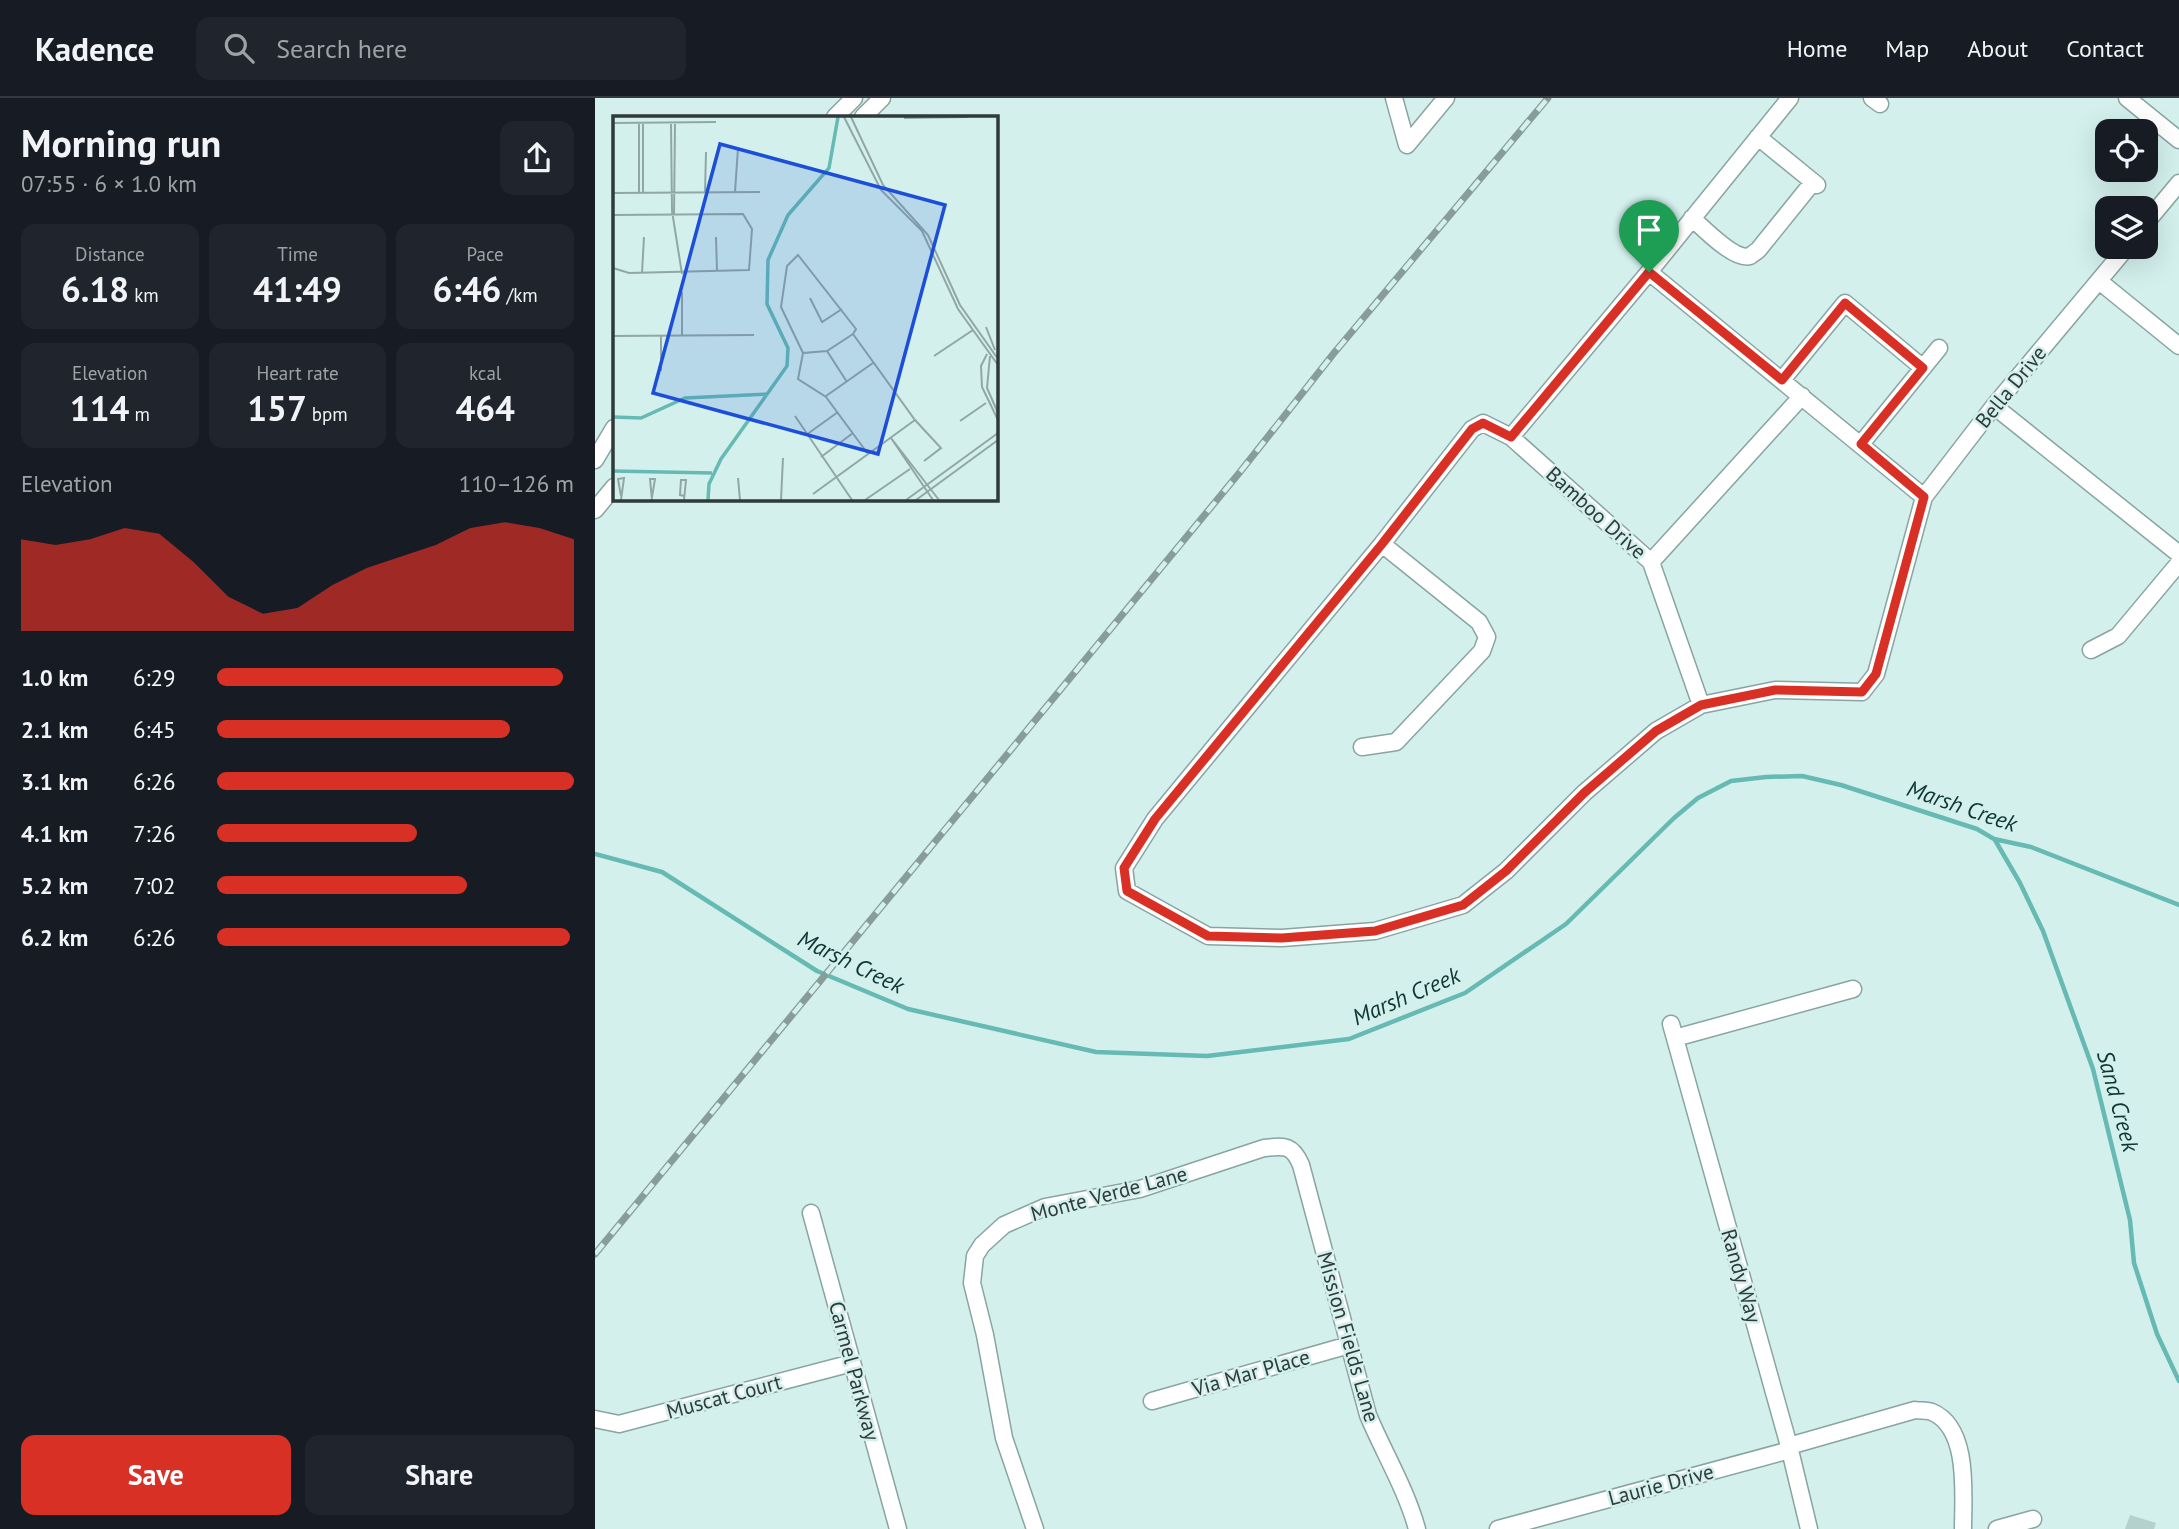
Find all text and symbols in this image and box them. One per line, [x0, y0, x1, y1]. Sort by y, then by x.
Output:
search box [196, 17, 686, 80]
text: Kadence [35, 27, 154, 70]
icon: search [220, 29, 258, 67]
text: Search here [276, 32, 407, 65]
text: Home [1787, 33, 1847, 64]
text: Map [1885, 33, 1929, 64]
text: About [1967, 33, 2028, 64]
text: Contact [2066, 33, 2144, 64]
inset map [613, 116, 997, 500]
text: Morning run [21, 118, 221, 167]
map controls [2095, 119, 2158, 259]
button: locate [2095, 119, 2158, 182]
button: share [500, 121, 574, 195]
text: 07:55 · 6 × 1.0 km [21, 169, 197, 198]
button: layers [2095, 196, 2158, 259]
pin [1619, 200, 1679, 272]
icon: arrive [1630, 211, 1668, 249]
text: Distance [75, 242, 145, 266]
text: Time [277, 242, 318, 266]
text: Pace [467, 242, 504, 266]
text: 6.18 [61, 266, 129, 312]
text: 41:49 [253, 266, 342, 312]
text: 6:46 [433, 266, 501, 312]
text: km [129, 283, 159, 307]
text: /km [501, 283, 538, 307]
street label: Bella Drive [1969, 340, 2052, 433]
text: Elevation [72, 361, 148, 385]
text: Heart rate [256, 361, 339, 385]
text: kcal [469, 361, 501, 385]
text: 114 [70, 385, 129, 431]
text: 157 [247, 385, 307, 431]
text: 464 [455, 385, 515, 431]
text: m [129, 402, 150, 426]
text: bpm [307, 402, 348, 426]
street label: Bamboo Drive [1540, 460, 1652, 565]
text: Elevation [21, 469, 113, 498]
text: 110–126 m [459, 469, 574, 498]
text: 1.0 km [21, 663, 88, 692]
text: 6:29 [133, 663, 176, 692]
text: 2.1 km [21, 715, 88, 744]
text: 6:45 [133, 715, 176, 744]
text: 3.1 km [21, 767, 88, 796]
text: 6:26 [133, 767, 176, 796]
water label: Marsh Creek [1903, 773, 2023, 838]
text: 4.1 km [21, 819, 88, 848]
text: 7:26 [133, 819, 176, 848]
text: 5.2 km [21, 871, 88, 900]
text: 7:02 [133, 871, 176, 900]
text: 6.2 km [21, 923, 88, 952]
text: 6:26 [133, 923, 176, 952]
water label: Marsh Creek [793, 923, 911, 1000]
water label: Marsh Creek [1347, 959, 1466, 1031]
water label: Sand Creek [2091, 1047, 2146, 1156]
street label: Monte Verde Lane [1028, 1160, 1190, 1227]
street label: Randy Way [1715, 1226, 1768, 1326]
street label: Mission Fields Lane [1311, 1249, 1386, 1425]
street label: Carmel Parkway [823, 1298, 886, 1444]
street label: Via Mar Place [1188, 1343, 1313, 1402]
street label: Muscat Court [663, 1368, 784, 1425]
button: Save [21, 1435, 291, 1515]
button: Share [305, 1435, 574, 1515]
street label: Laurie Drive [1605, 1457, 1717, 1512]

